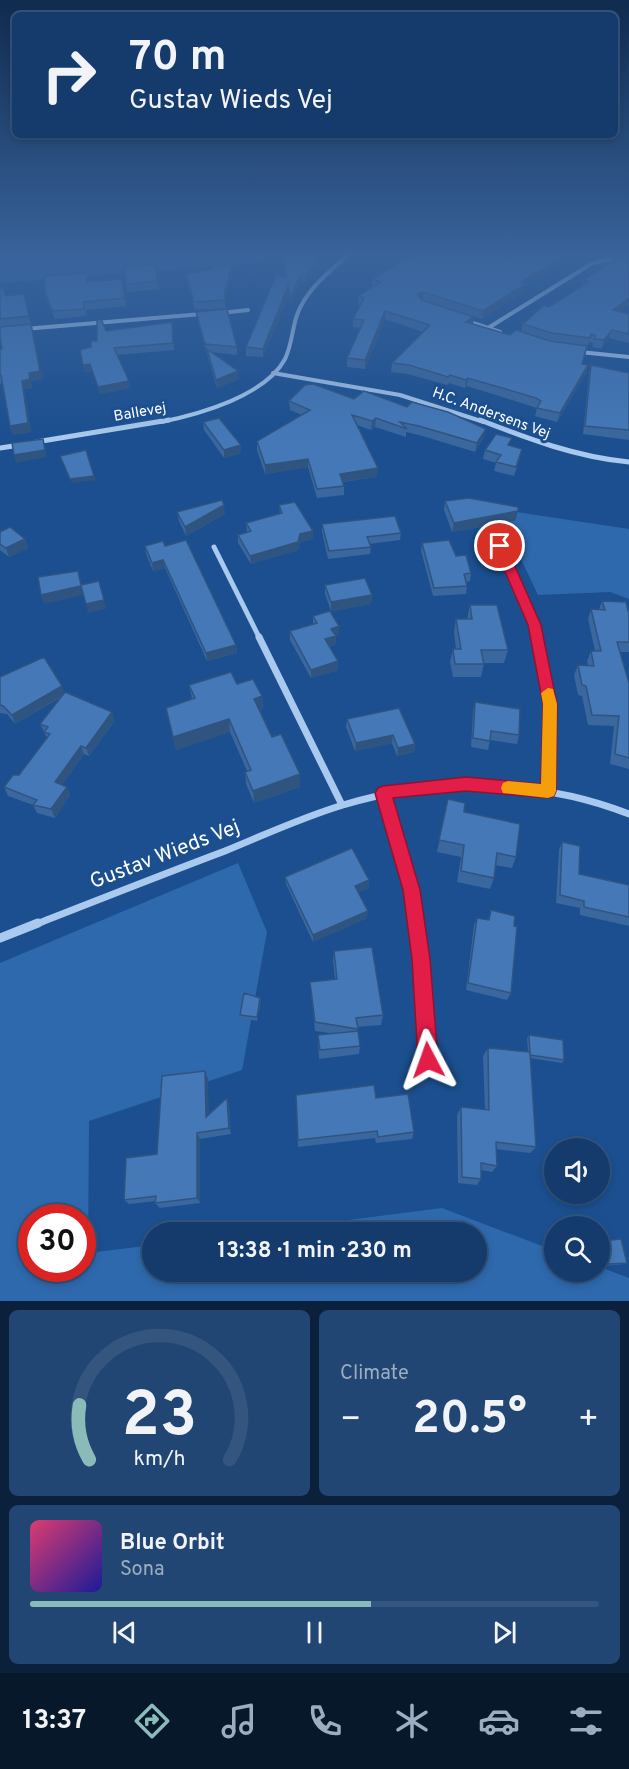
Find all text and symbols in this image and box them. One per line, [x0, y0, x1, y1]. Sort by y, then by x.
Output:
text: 70 m [129, 32, 227, 85]
icon: right [30, 36, 108, 114]
text: Gustav Wieds Vej [129, 84, 333, 118]
street label: H.C. Andersens Vej [429, 384, 553, 444]
street label: Ballevej [112, 399, 168, 427]
pin [474, 520, 525, 571]
icon: arrive [483, 529, 516, 562]
street label: Gustav Wieds Vej [86, 814, 244, 896]
position arrow [396, 1028, 460, 1092]
map controls [544, 1138, 610, 1282]
button: sound [544, 1138, 610, 1204]
speed limit sign: 30 [18, 1204, 96, 1282]
button: search [544, 1216, 610, 1282]
text: 13:38 · 1 min · 230 m [217, 1238, 412, 1265]
text: Climate [340, 1361, 409, 1387]
text: 23 [122, 1379, 197, 1458]
text: 20.5° [412, 1392, 527, 1449]
text: − [340, 1400, 361, 1442]
text: + [578, 1400, 599, 1442]
text: km/h [133, 1446, 186, 1473]
text: Blue Orbit [120, 1530, 225, 1557]
text: Sona [120, 1557, 165, 1583]
icon: previous [108, 1616, 141, 1649]
icon: pause [298, 1616, 331, 1649]
icon: next [488, 1616, 521, 1649]
icon: directions [131, 1700, 173, 1742]
icon: music [218, 1700, 260, 1742]
icon: phone [304, 1700, 346, 1742]
icon: climate [391, 1700, 433, 1742]
icon: car [478, 1700, 520, 1742]
icon: filters [565, 1700, 607, 1742]
text: 13:37 [22, 1704, 86, 1738]

